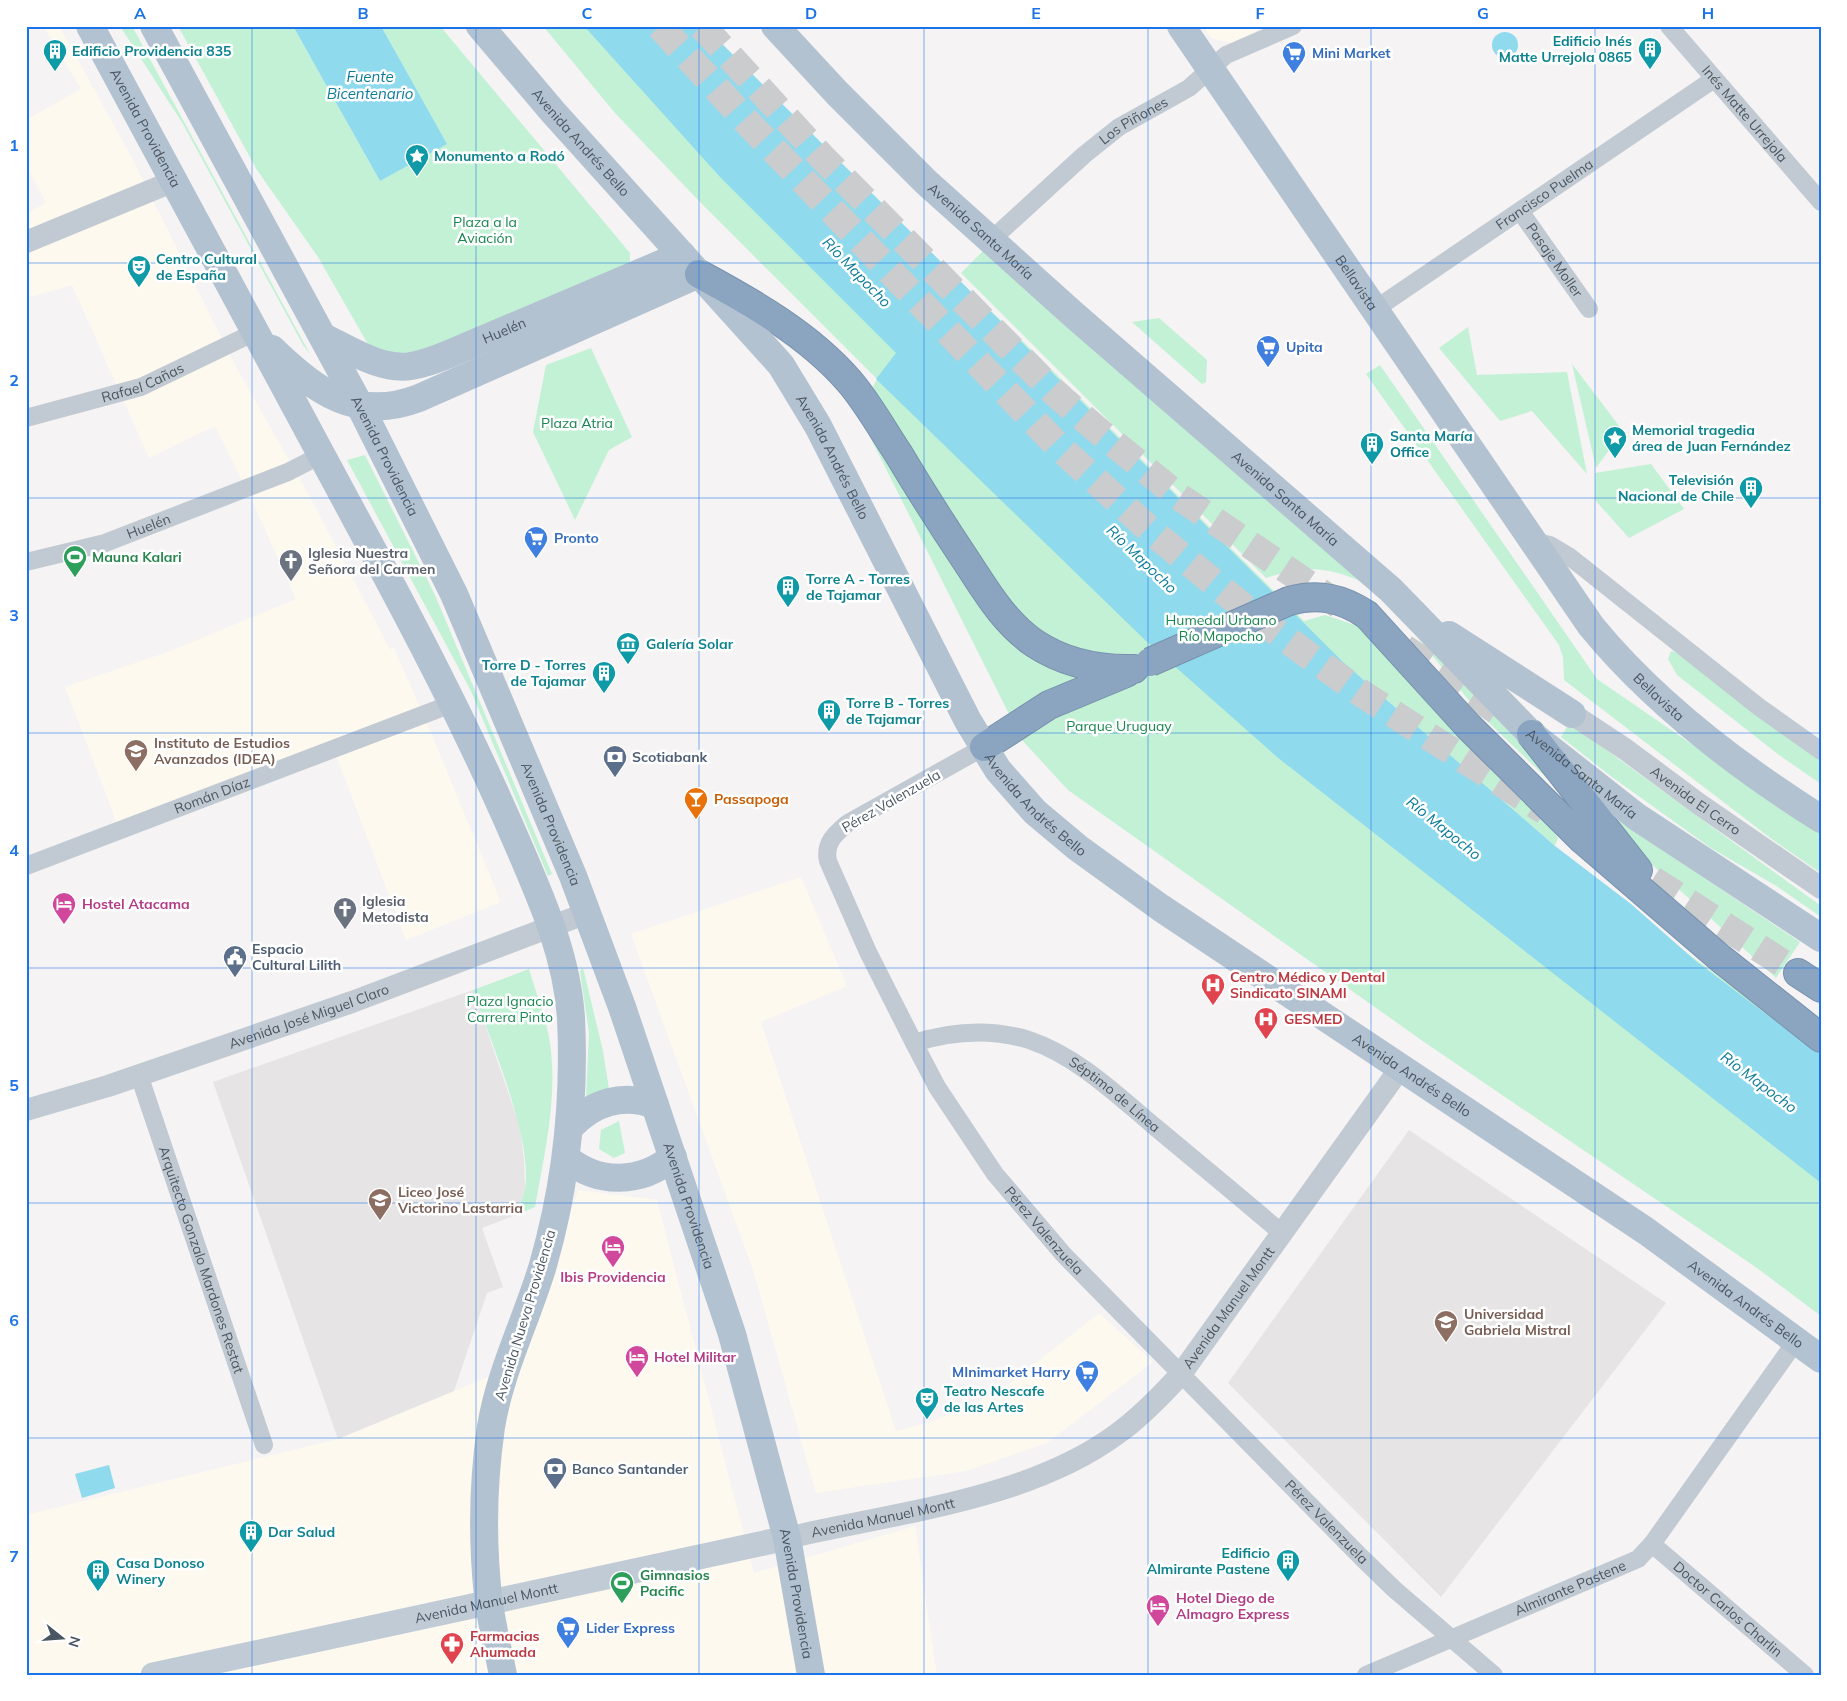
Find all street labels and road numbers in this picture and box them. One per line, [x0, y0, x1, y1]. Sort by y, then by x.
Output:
street label: Inés Matte Urrejola [1698, 62, 1792, 166]
street label: Avenida Providencia [106, 65, 185, 191]
street label: Avenida Andrés Bello [528, 85, 634, 200]
street label: Los Piñones [1095, 93, 1171, 148]
street label: Francisco Puelma [1492, 155, 1597, 234]
street label: Avenida Santa María [924, 179, 1038, 284]
street label: Pasaje Moller [1522, 219, 1587, 301]
street label: Bellavista [1331, 252, 1382, 314]
street label: Huelén [480, 313, 529, 348]
street label: Rafael Cañas [99, 359, 187, 406]
street label: Avenida Andrés Bello [792, 391, 873, 523]
street label: Avenida Providencia [347, 392, 423, 519]
street label: Avenida Santa María [1228, 447, 1343, 550]
street label: Huelén [124, 509, 173, 543]
street label: Bellavista [1629, 669, 1688, 725]
street label: Avenida Santa María [1522, 725, 1641, 823]
street label: Avenida Andrés Bello [981, 749, 1090, 860]
street label: Avenida Providencia [517, 759, 585, 888]
street label: Avenida El Cerro [1647, 762, 1744, 839]
street label: Pérez Valenzuela [838, 765, 944, 837]
street label: Román Díaz [172, 773, 252, 818]
street label: Avenida José Miguel Claro [226, 980, 391, 1053]
street label: Avenida Andrés Bello [1349, 1029, 1475, 1121]
street label: Séptimo de Línea [1066, 1052, 1164, 1136]
street label: Avenida Providencia [659, 1140, 718, 1271]
street label: Arquitecto Gonzalo Mardones Restat [155, 1144, 248, 1376]
street label: Pérez Valenzuela [1001, 1183, 1087, 1278]
street label: Avenida Nueva Providencia [490, 1227, 560, 1403]
street label: Avenida Manuel Montt [1179, 1243, 1278, 1372]
street label: Avenida Andrés Bello [1684, 1256, 1807, 1352]
street label: Pérez Valenzuela [1281, 1476, 1372, 1568]
street label: Avenida Manuel Montt [809, 1494, 957, 1541]
street label: Avenida Providencia [776, 1526, 817, 1660]
street label: Almirante Pastene [1512, 1556, 1629, 1620]
street label: Doctor Carlos Charlin [1670, 1557, 1786, 1661]
street label: Avenida Manuel Montt [413, 1579, 560, 1627]

